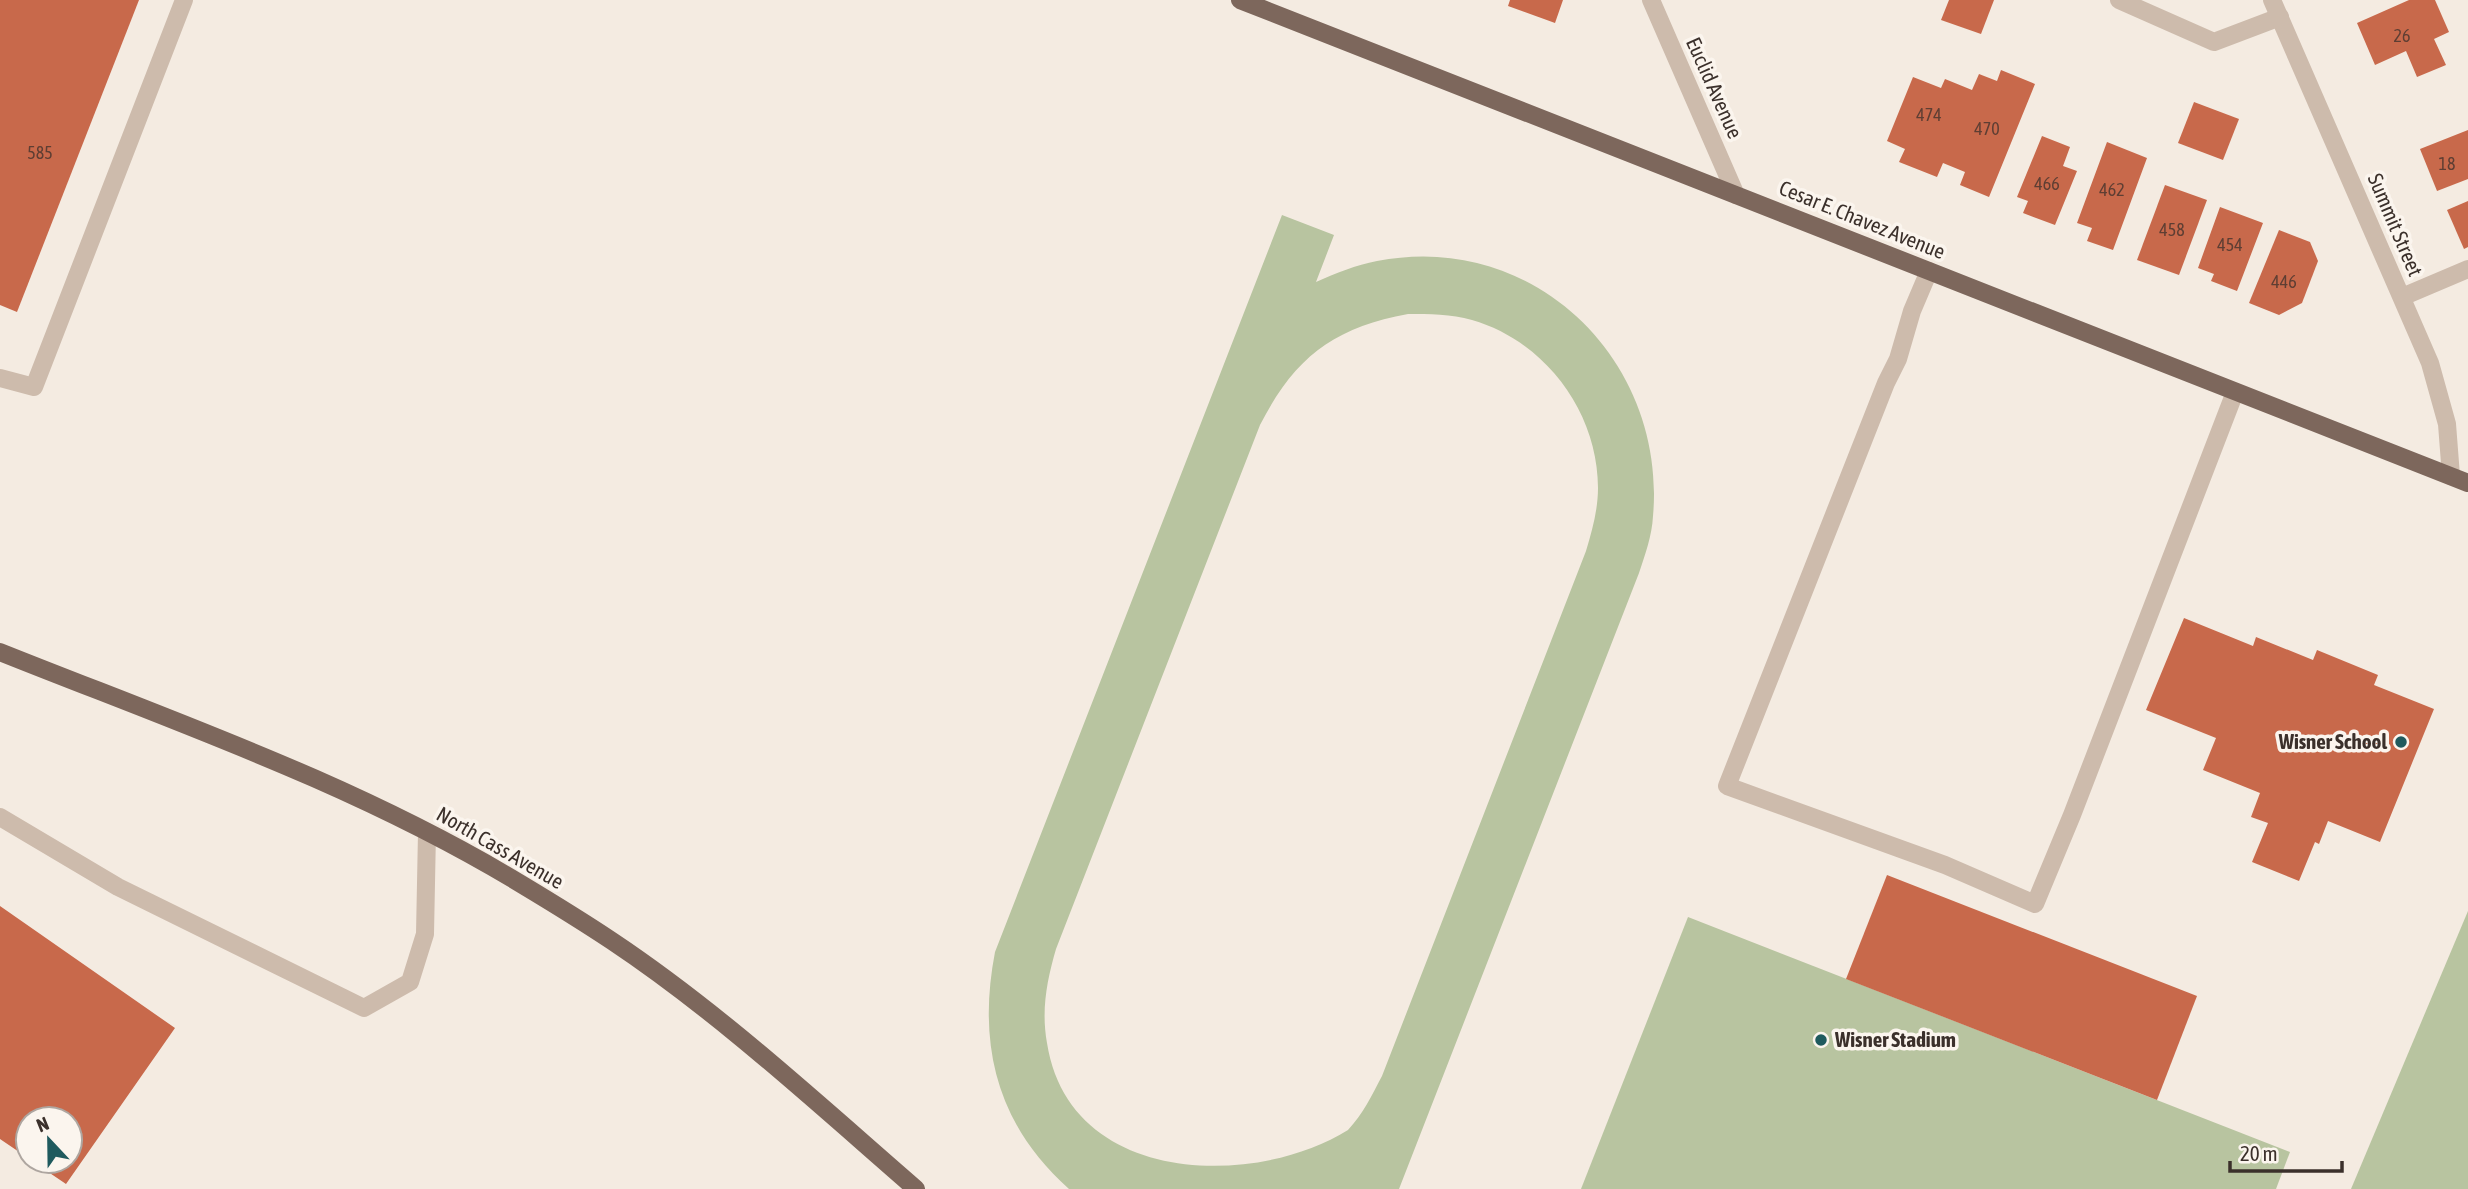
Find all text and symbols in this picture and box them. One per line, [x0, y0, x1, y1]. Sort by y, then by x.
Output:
house number: 26 [2394, 25, 2410, 46]
street label: Euclid Avenue [1682, 33, 1748, 142]
house number: 474 [1916, 104, 1942, 125]
house number: 470 [1974, 118, 2000, 139]
house number: 585 [27, 142, 53, 163]
house number: 18 [2439, 153, 2455, 174]
street label: Summit Street [2364, 170, 2428, 279]
house number: 466 [2034, 173, 2060, 194]
street label: Cesar E. Chavez Avenue [1776, 175, 1949, 263]
house number: 462 [2099, 179, 2125, 200]
house number: 458 [2159, 219, 2185, 240]
house number: 454 [2217, 234, 2243, 255]
house number: 446 [2271, 271, 2297, 292]
place label: Wisner School [2278, 729, 2387, 753]
marker: Wisner School [2393, 734, 2409, 750]
street label: North Cass Avenue [433, 801, 568, 893]
place label: Wisner Stadium [1834, 1027, 1956, 1051]
marker: Wisner Stadium [1813, 1032, 1829, 1048]
north arrow [14, 1105, 84, 1175]
text: N [33, 1112, 52, 1137]
scale bar [2230, 1130, 2342, 1174]
text: 20 m [2240, 1141, 2278, 1165]

